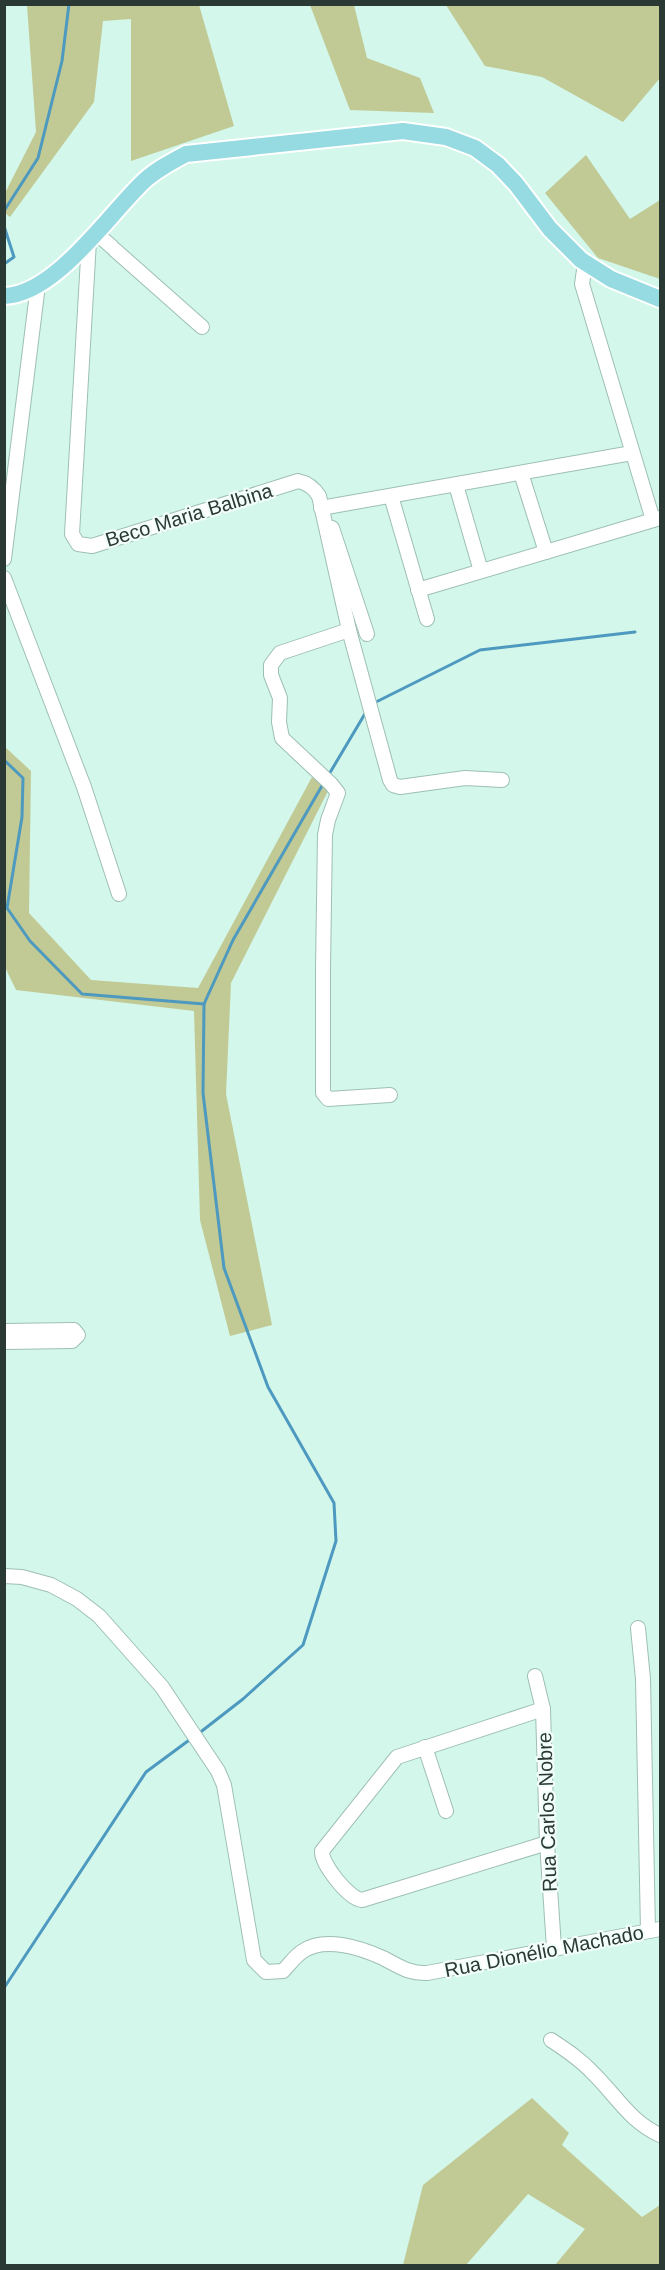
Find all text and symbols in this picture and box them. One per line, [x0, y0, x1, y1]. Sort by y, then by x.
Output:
street label: Beco Maria Balbina [103, 479, 276, 551]
street label: Rua Carlos Nobre [533, 1732, 561, 1892]
street label: Rua Dionélio Machado [443, 1921, 645, 1981]

